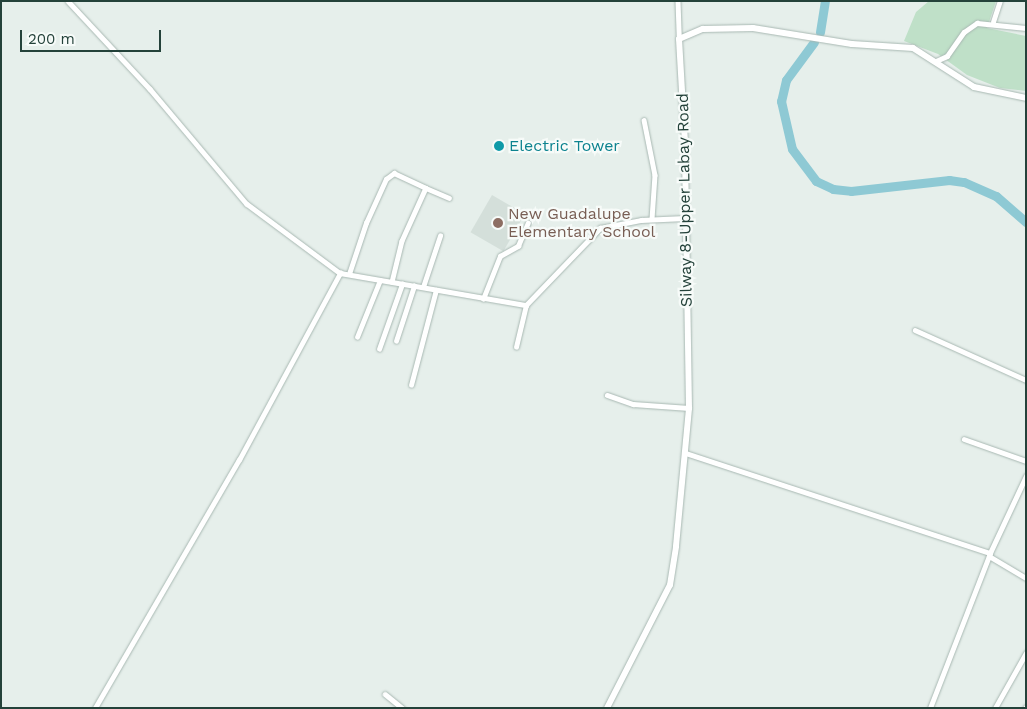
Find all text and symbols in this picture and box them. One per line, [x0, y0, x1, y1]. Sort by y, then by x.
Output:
scale bar [22, 20, 164, 52]
text: 200 m [28, 30, 75, 48]
street label: Silway 8-Upper Labay Road [674, 92, 696, 308]
place label: Electric Tower [509, 136, 620, 156]
marker: Electric Tower [493, 140, 505, 152]
place label: New Guadalupe Elementary School [508, 204, 656, 242]
marker: New Guadalupe Elementary School [492, 217, 504, 229]

